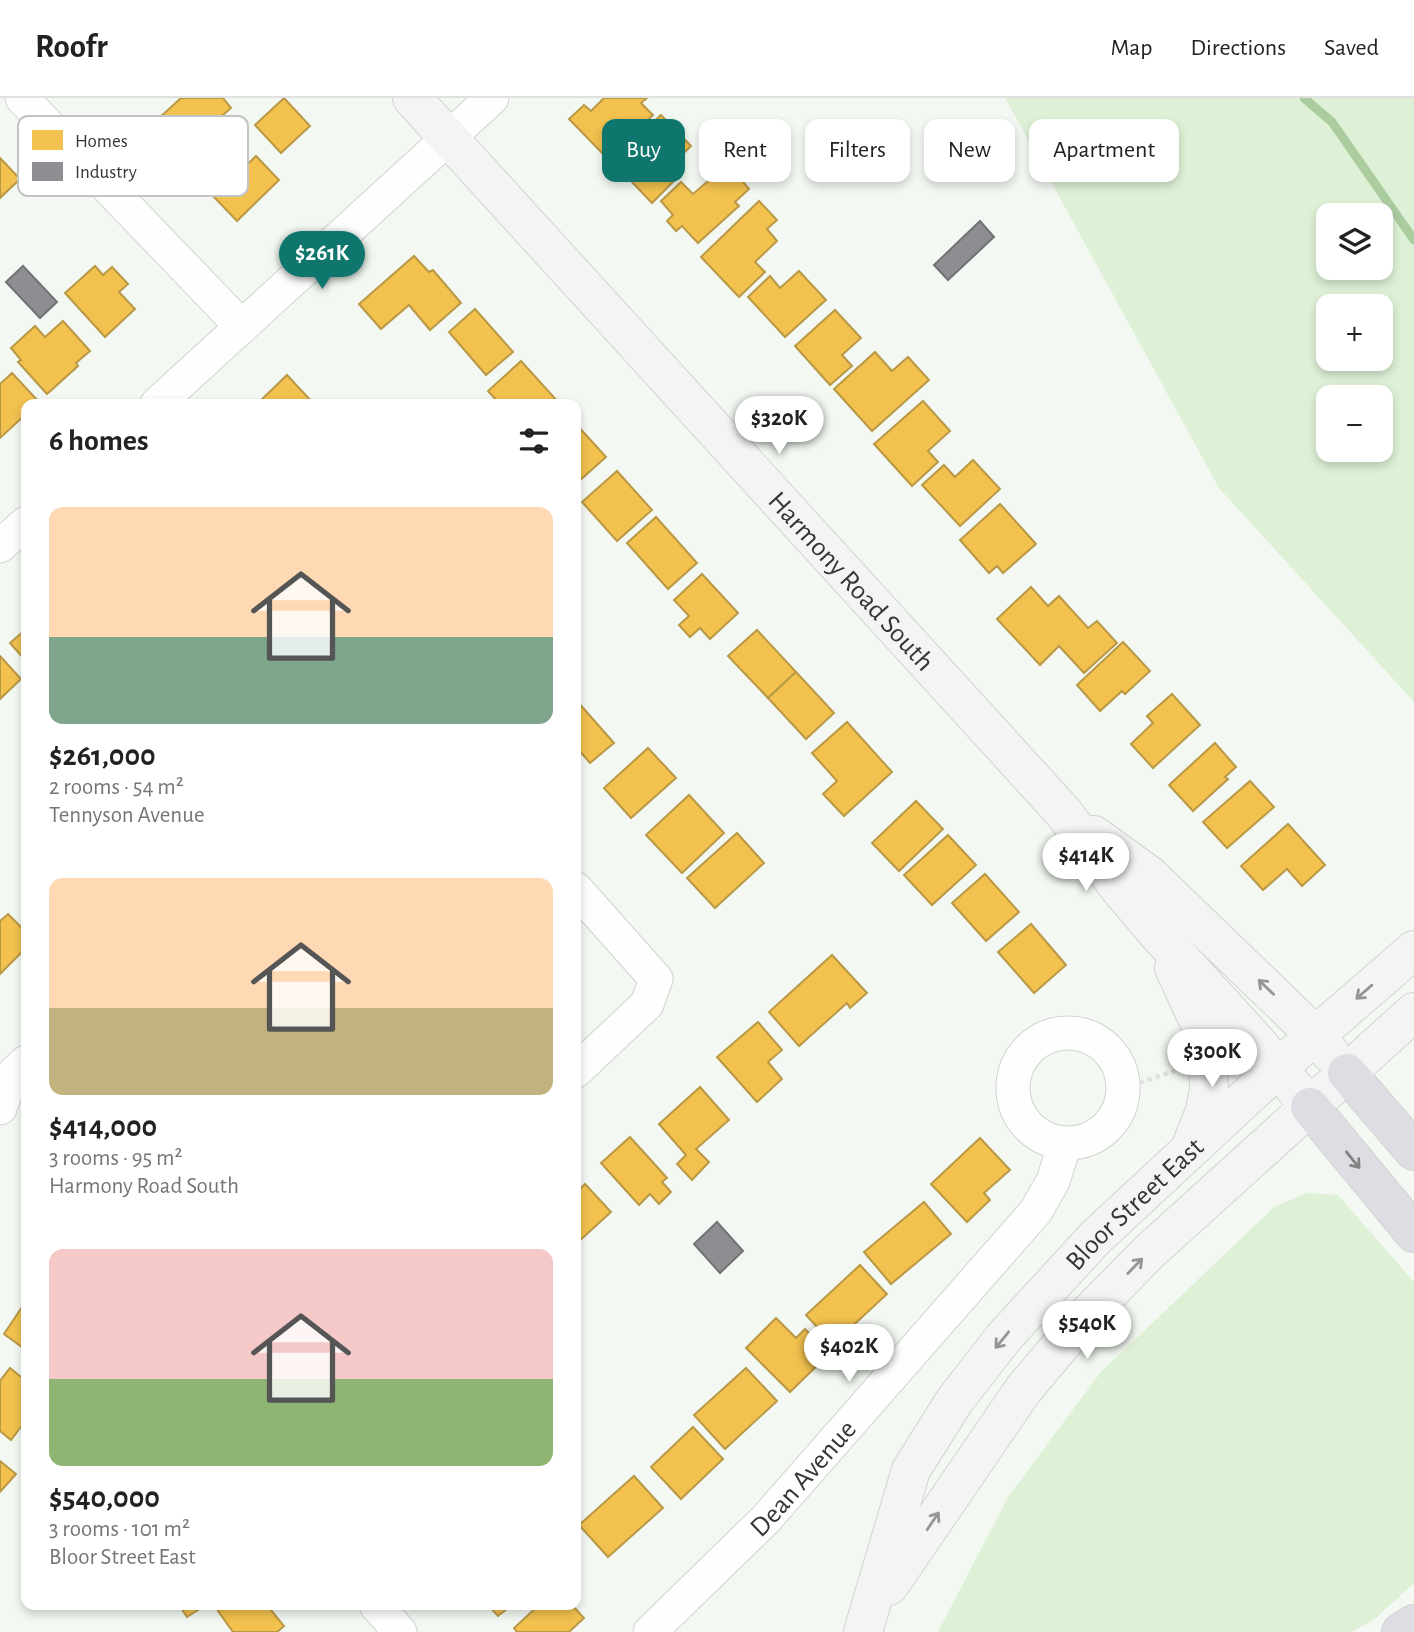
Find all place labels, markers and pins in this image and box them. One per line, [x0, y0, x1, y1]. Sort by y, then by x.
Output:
pin: $261K [273, 232, 371, 291]
pin: $320K [730, 396, 828, 456]
pin: $414K [1037, 834, 1135, 893]
pin: $300K [1163, 1030, 1261, 1089]
pin: $540K [1038, 1302, 1136, 1361]
pin: $402K [800, 1324, 898, 1384]

